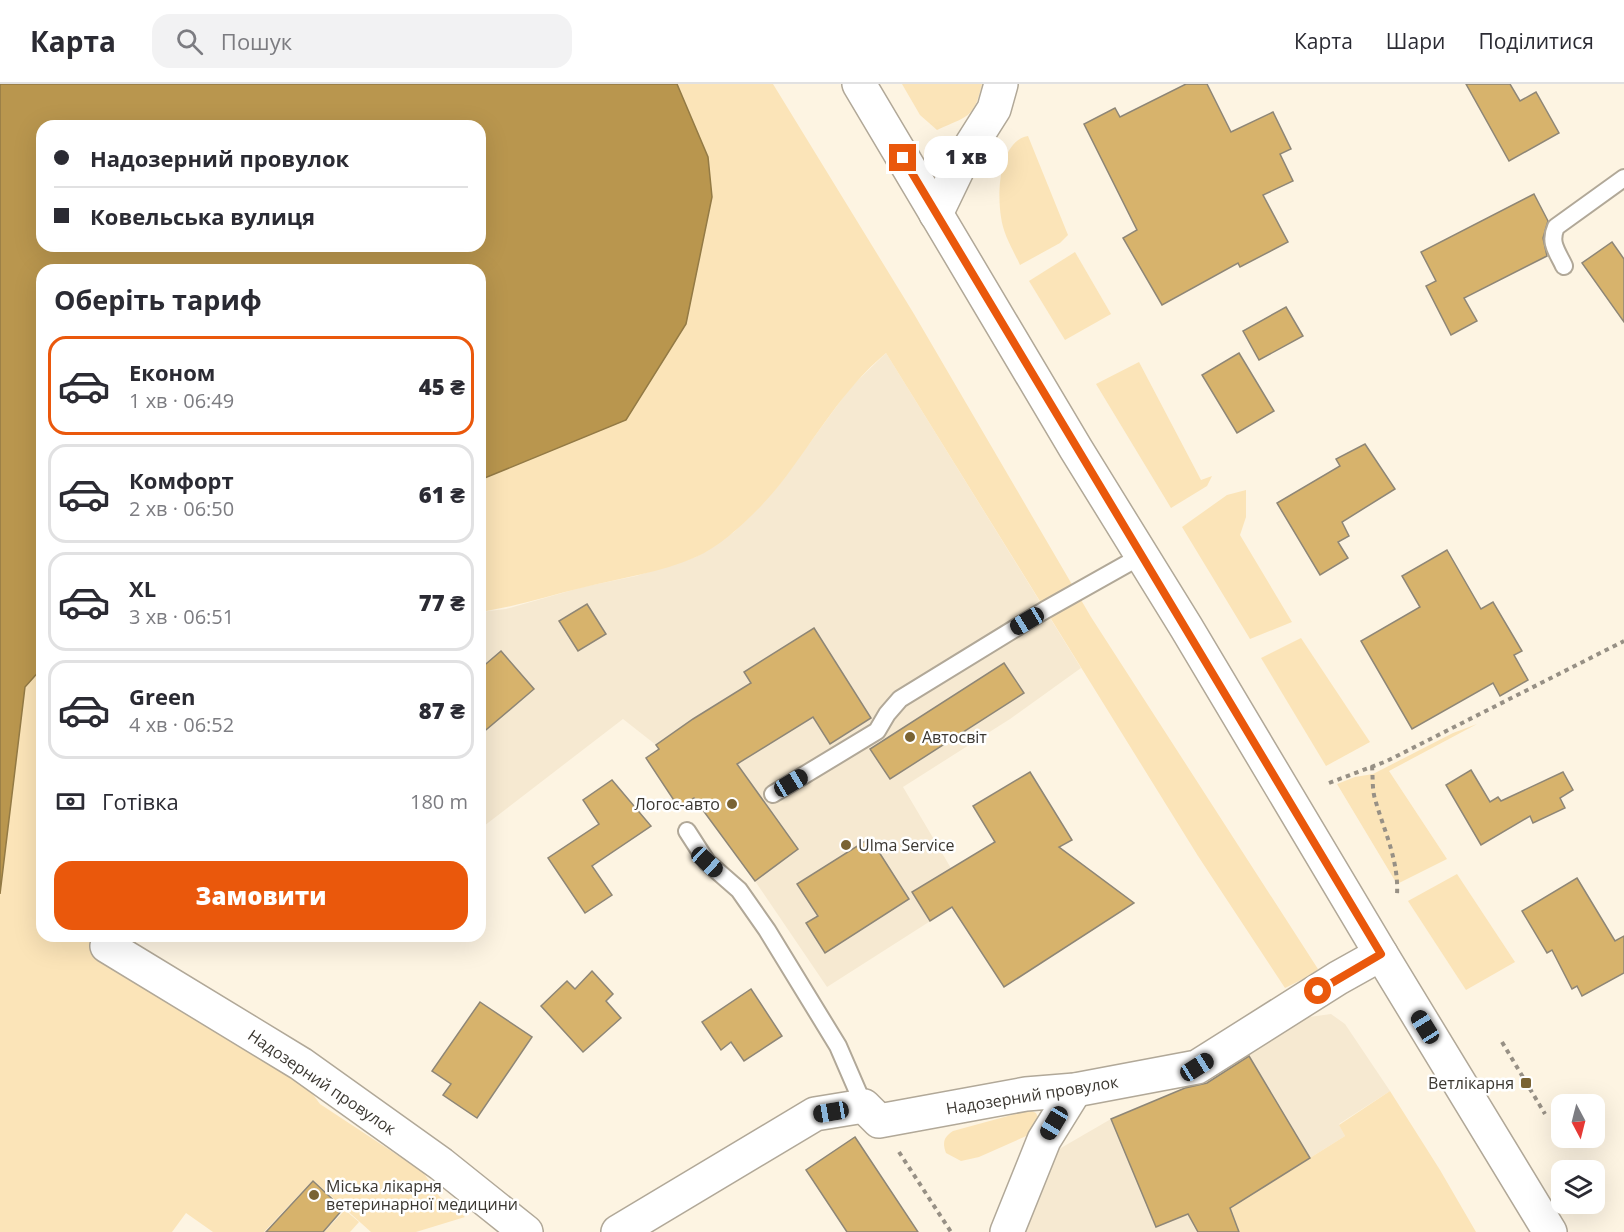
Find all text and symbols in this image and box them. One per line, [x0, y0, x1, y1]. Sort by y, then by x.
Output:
search box [152, 14, 572, 68]
text: Карта [30, 22, 116, 60]
icon: search [173, 25, 206, 58]
text: Пошук [221, 26, 292, 56]
text: Карта [1294, 27, 1353, 55]
text: Шари [1386, 27, 1445, 55]
text: Поділитися [1478, 27, 1594, 55]
callout: 1 хв [924, 137, 1008, 179]
text: Надозерний провулок [90, 143, 349, 173]
text: 1 хв [945, 143, 987, 170]
route end [889, 144, 916, 171]
text: Ковельська вулиця [90, 201, 315, 231]
text: Оберіть тариф [54, 281, 262, 318]
text: Економ [129, 357, 215, 387]
icon: car [57, 359, 111, 413]
text: 45 ₴ [419, 371, 465, 401]
text: 1 хв · 06:49 [129, 387, 234, 414]
text: Комфорт [129, 465, 234, 495]
icon: car [57, 467, 111, 521]
text: 61 ₴ [419, 479, 465, 509]
text: 2 хв · 06:50 [129, 495, 234, 522]
text: XL [129, 573, 156, 603]
icon: car [57, 575, 111, 629]
text: 77 ₴ [419, 587, 465, 617]
text: 3 хв · 06:51 [129, 603, 234, 630]
car [1007, 604, 1047, 638]
text: Green [129, 681, 195, 711]
icon: car [57, 683, 111, 737]
text: 87 ₴ [419, 695, 465, 725]
text: 4 хв · 06:52 [129, 711, 234, 738]
place label: Автосвіт [922, 726, 987, 748]
marker: Автосвіт [903, 730, 917, 744]
car [771, 766, 811, 800]
icon: cash [54, 785, 87, 818]
text: Готівка [102, 786, 179, 816]
text: 180 m [410, 788, 468, 815]
place label: Логос-авто [635, 793, 720, 815]
marker: Логос-авто [725, 797, 739, 811]
place label: Ulma Service [858, 834, 955, 856]
marker: Ulma Service [839, 838, 853, 852]
car [688, 843, 726, 881]
button: Замовити [54, 861, 468, 930]
route start [1304, 977, 1331, 1004]
car [1408, 1007, 1442, 1047]
street label: Надозерний провулок [244, 1024, 401, 1140]
car [1177, 1050, 1217, 1084]
street label: Надозерний провулок [944, 1070, 1120, 1119]
place label: Ветлікарня [1428, 1072, 1514, 1094]
marker: Ветлікарня [1519, 1076, 1533, 1090]
north arrow [1551, 1094, 1605, 1148]
map controls [1551, 1094, 1605, 1214]
car [812, 1100, 850, 1124]
car [1037, 1103, 1071, 1143]
button: layers [1551, 1160, 1605, 1214]
place label: Міська лікарня ветеринарної медицини [326, 1175, 518, 1215]
marker: Міська лікарня ветеринарної медицини [307, 1188, 321, 1202]

